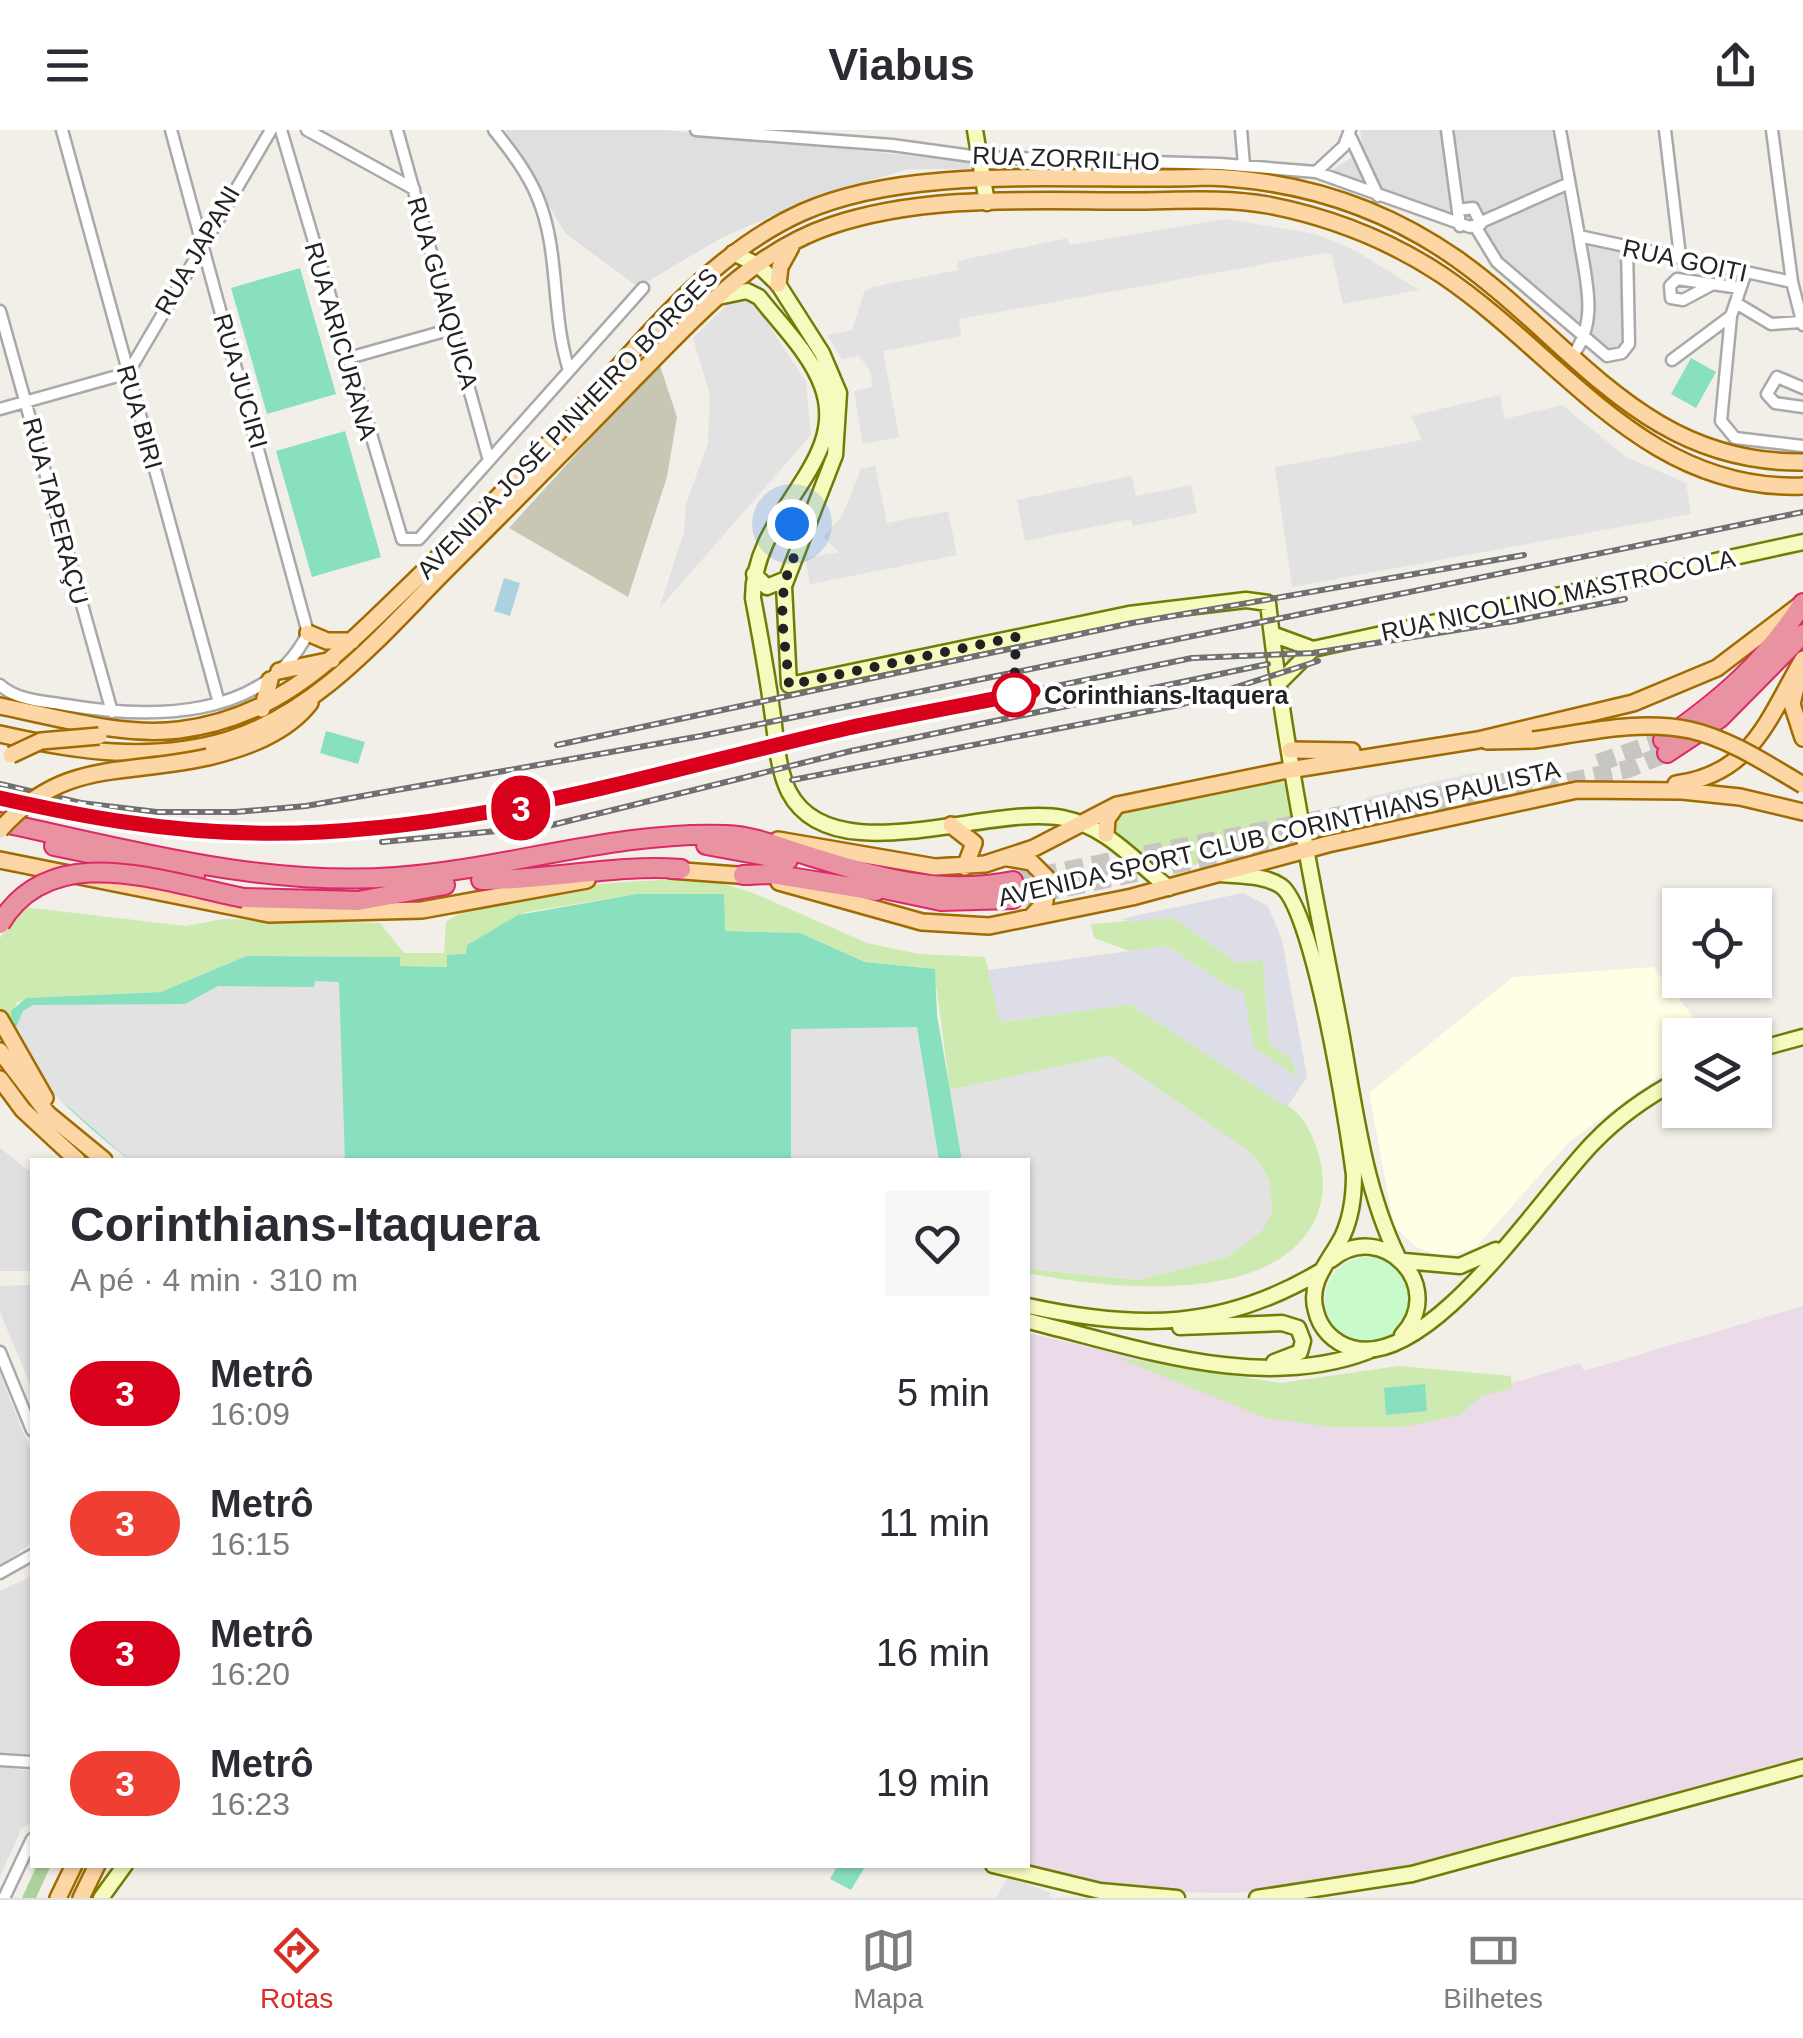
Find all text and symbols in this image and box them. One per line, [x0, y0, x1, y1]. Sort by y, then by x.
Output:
icon: menu [40, 38, 95, 93]
icon: share [1708, 38, 1763, 93]
text: Viabus [828, 39, 975, 90]
street label: RUA ZORRILHO [972, 141, 1160, 175]
street label: RUA JAPANI [149, 181, 245, 319]
street label: RUA GUAIQUICA [402, 194, 484, 393]
street label: RUA GOITI [1620, 233, 1750, 287]
street label: RUA ARICURANA [299, 239, 383, 443]
street label: AVENIDA JOSÉ PINHEIRO BORGES [411, 262, 723, 584]
street label: RUA JUCIRI [208, 310, 274, 452]
street label: RUA BIRI [112, 362, 168, 472]
street label: RUA TAPERAÇU [18, 415, 94, 607]
your location [767, 499, 817, 549]
street label: RUA NICOLINO MASTROCOLA [1378, 544, 1738, 646]
marker: Corinthians-Itaquera [993, 674, 1035, 716]
place label: Corinthians-Itaquera [1044, 681, 1290, 709]
street label: AVENIDA SPORT CLUB CORINTHIANS PAULISTA [995, 755, 1563, 911]
line badge: 3 [488, 776, 554, 840]
text: 3 [511, 789, 531, 828]
map controls [1662, 888, 1772, 1128]
button: locate [1662, 888, 1772, 998]
button: layers [1662, 1018, 1772, 1128]
button: heart [885, 1191, 990, 1296]
text: Corinthians-Itaquera [70, 1198, 539, 1251]
text: A pé · 4 min · 310 m [70, 1262, 358, 1298]
text: Metrô [210, 1353, 313, 1395]
text: 5 min [897, 1372, 990, 1414]
text: 3 [115, 1374, 135, 1413]
text: 16:09 [210, 1396, 290, 1432]
text: Metrô [210, 1483, 313, 1525]
text: 11 min [879, 1502, 990, 1544]
text: 3 [115, 1504, 135, 1543]
text: 16:15 [210, 1526, 290, 1562]
text: Metrô [210, 1613, 313, 1655]
text: 16 min [876, 1632, 990, 1674]
text: 3 [115, 1634, 135, 1673]
text: 16:20 [210, 1656, 290, 1692]
text: Metrô [210, 1743, 313, 1785]
text: 19 min [876, 1762, 990, 1804]
text: 3 [115, 1764, 135, 1803]
text: 16:23 [210, 1786, 290, 1822]
tab: Rotas [260, 1923, 333, 2015]
tab: Mapa [853, 1923, 923, 2015]
tab: Bilhetes [1443, 1923, 1543, 2015]

